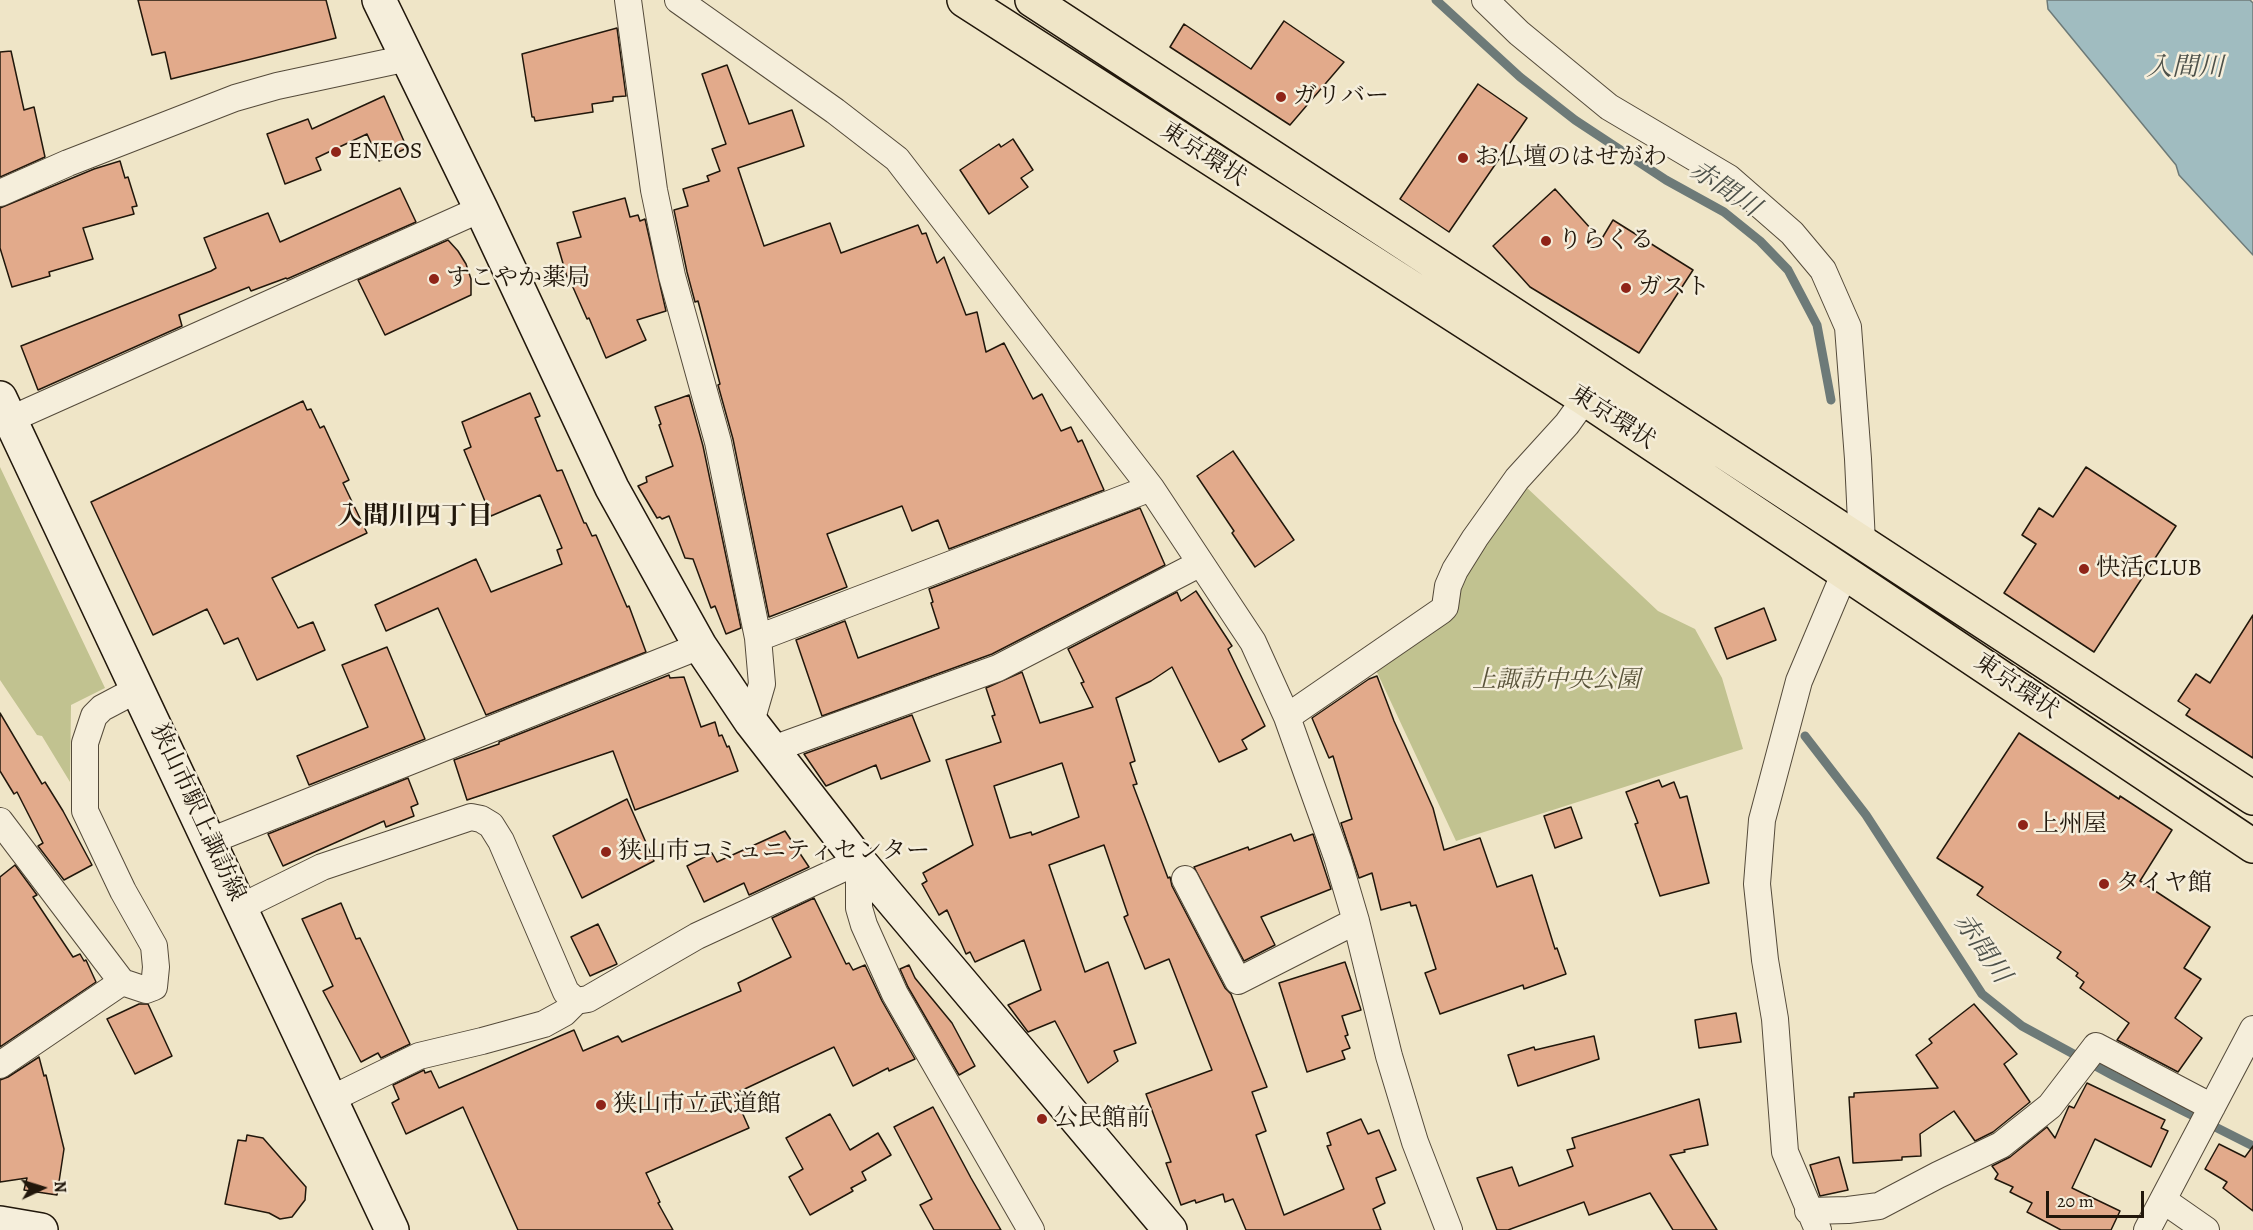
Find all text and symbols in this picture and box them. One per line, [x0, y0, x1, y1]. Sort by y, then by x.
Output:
water label: 入間川 [2146, 53, 2224, 85]
place label: ガリバー [1293, 83, 1389, 111]
marker: ガリバー [1274, 90, 1288, 104]
street label: 東京環状 [1155, 117, 1251, 193]
place label: ENEOS [348, 138, 422, 166]
place label: お仏壇のはせがわ [1475, 144, 1667, 172]
marker: ENEOS [329, 145, 343, 159]
marker: お仏壇のはせがわ [1456, 151, 1470, 165]
water label: 赤間川 [1683, 155, 1765, 225]
place label: りらくる [1558, 227, 1654, 255]
marker: りらくる [1539, 234, 1553, 248]
place label: すこやか薬局 [446, 265, 590, 293]
marker: すこやか薬局 [427, 272, 441, 286]
place label: ガスト [1638, 274, 1710, 302]
marker: ガスト [1619, 281, 1633, 295]
street label: 東京環状 [1564, 380, 1660, 456]
district label: 入間川四丁目 [337, 502, 493, 534]
place label: 快活CLUB [2096, 555, 2202, 583]
marker: 快活CLUB [2077, 562, 2091, 576]
street label: 東京環状 [1968, 648, 2064, 726]
park label: 上諏訪中央公園 [1472, 667, 1640, 695]
street label: 狭山市駅上諏訪線 [143, 720, 251, 906]
place label: 上州屋 [2035, 811, 2107, 839]
marker: 上州屋 [2016, 818, 2030, 832]
place label: 狭山市コミュニティセンター [618, 838, 930, 866]
marker: 狭山市コミュニティセンター [599, 845, 613, 859]
place label: タイヤ館 [2116, 870, 2212, 898]
marker: タイヤ館 [2097, 877, 2111, 891]
water label: 赤間川 [1946, 908, 2016, 990]
place label: 狭山市立武道館 [613, 1091, 781, 1119]
marker: 狭山市立武道館 [594, 1098, 608, 1112]
place label: 公民館前 [1054, 1105, 1150, 1133]
marker: 公民館前 [1035, 1112, 1049, 1126]
north arrow [12, 1158, 72, 1218]
scale bar [2049, 1179, 2146, 1217]
text: N [49, 1180, 71, 1193]
text: 20 m [2057, 1189, 2094, 1213]

